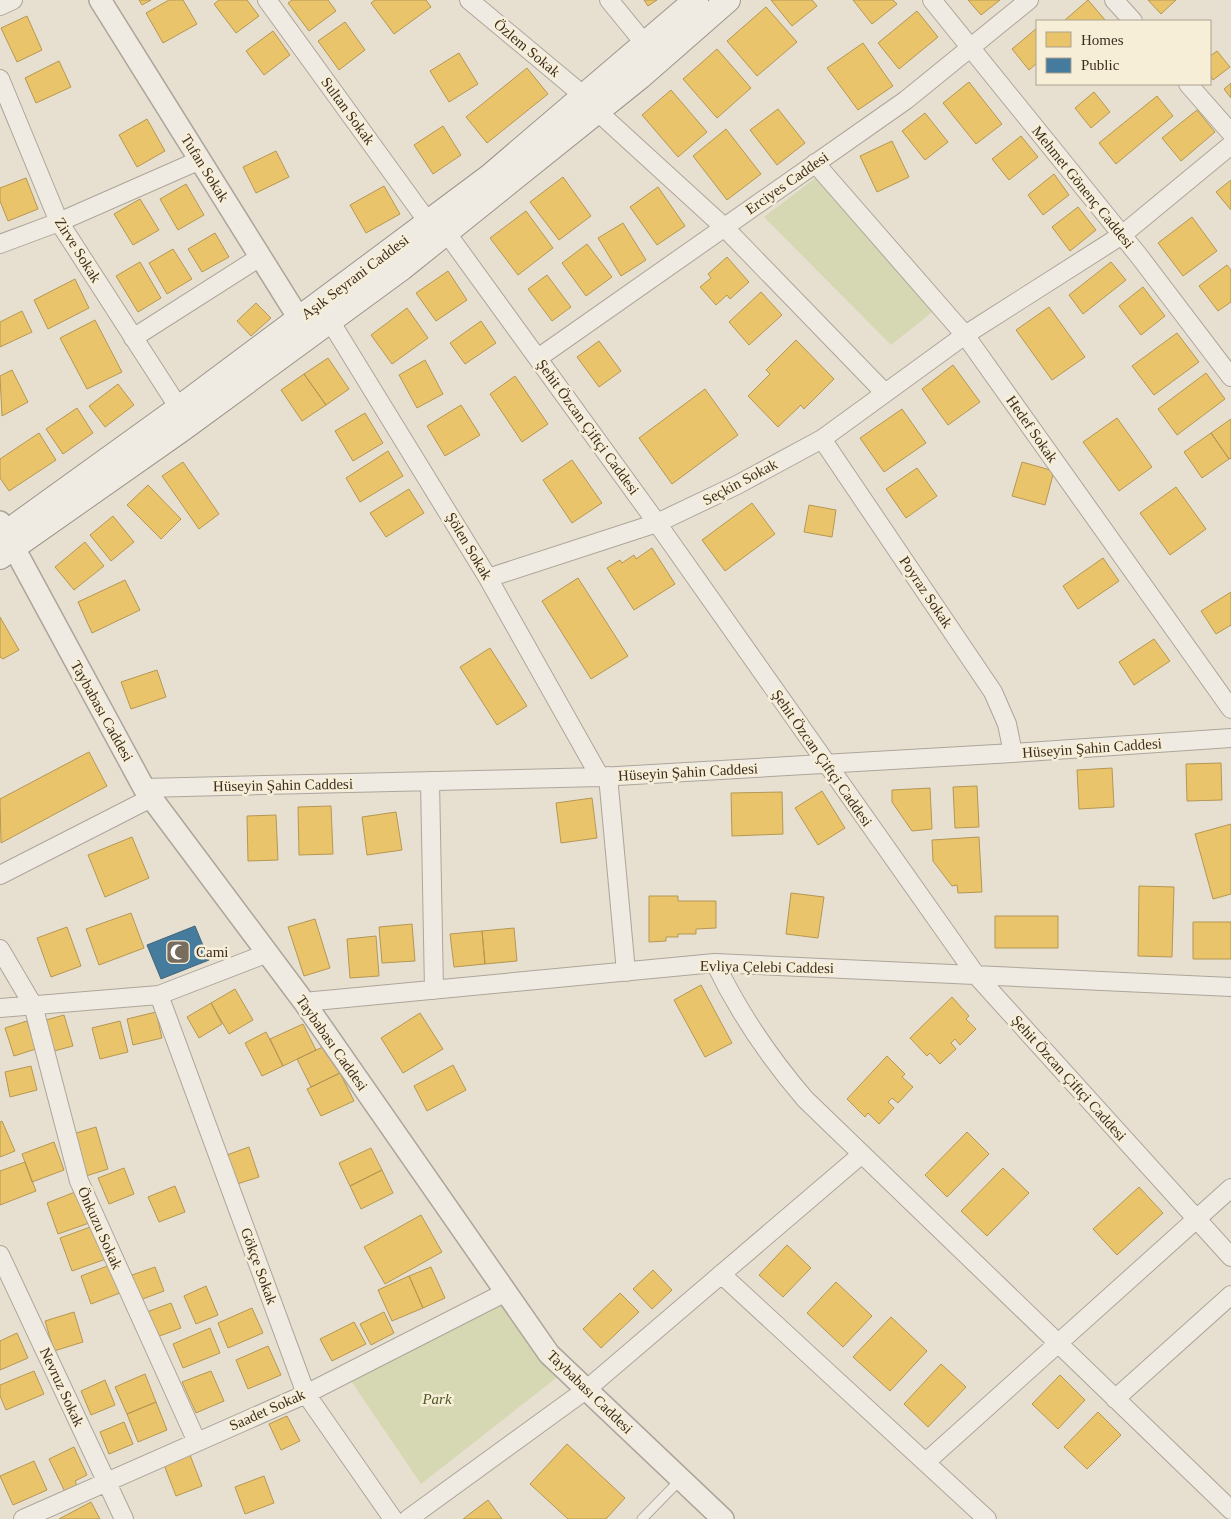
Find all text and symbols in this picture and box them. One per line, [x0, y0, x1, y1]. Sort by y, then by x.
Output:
street label: Özlem Sokak [491, 16, 564, 81]
legend [1036, 20, 1211, 85]
text: Homes [1081, 32, 1124, 48]
text: Public [1081, 57, 1120, 73]
street label: Sultan Sokak [318, 74, 378, 148]
street label: Mehmet Gönenç Caddesi [1029, 123, 1137, 251]
street label: Tufan Sokak [178, 131, 232, 205]
street label: Erciyes Caddesi [743, 149, 831, 217]
street label: Zirve Sokak [52, 214, 105, 286]
street label: Aşık Seyrani Caddesi [298, 231, 412, 323]
street label: Şehit Özcan Çiftçi Caddesi [534, 356, 642, 498]
street label: Hedef Sokak [1003, 393, 1061, 466]
street label: Seçkin Sokak [700, 455, 780, 508]
street label: Şölen Sokak [443, 510, 496, 583]
street label: Poyraz Sokak [896, 553, 956, 631]
street label: Taybabası Caddesi [68, 658, 136, 764]
street label: Şehit Özcan Çiftçi Caddesi [769, 687, 875, 829]
street label: Hüseyin Şahin Caddesi [1022, 735, 1162, 761]
street label: Hüseyin Şahin Caddesi [618, 760, 758, 784]
street label: Hüseyin Şahin Caddesi [213, 776, 353, 794]
mosque icon: Cami [165, 939, 191, 965]
place label: Cami [196, 944, 229, 960]
street label: Evliya Çelebi Caddesi [700, 958, 834, 976]
street label: Taybabası Caddesi [293, 992, 371, 1094]
street label: Şehit Özcan Çiftçi Caddesi [1009, 1012, 1129, 1144]
street label: Önkuzu Sokak [75, 1184, 126, 1272]
street label: Gökçe Sokak [238, 1225, 280, 1307]
street label: Nevruz Sokak [37, 1345, 88, 1430]
street label: Taybabası Caddesi [544, 1347, 636, 1437]
street label: Saadet Sokak [227, 1386, 308, 1434]
park label: Park [421, 1391, 452, 1407]

